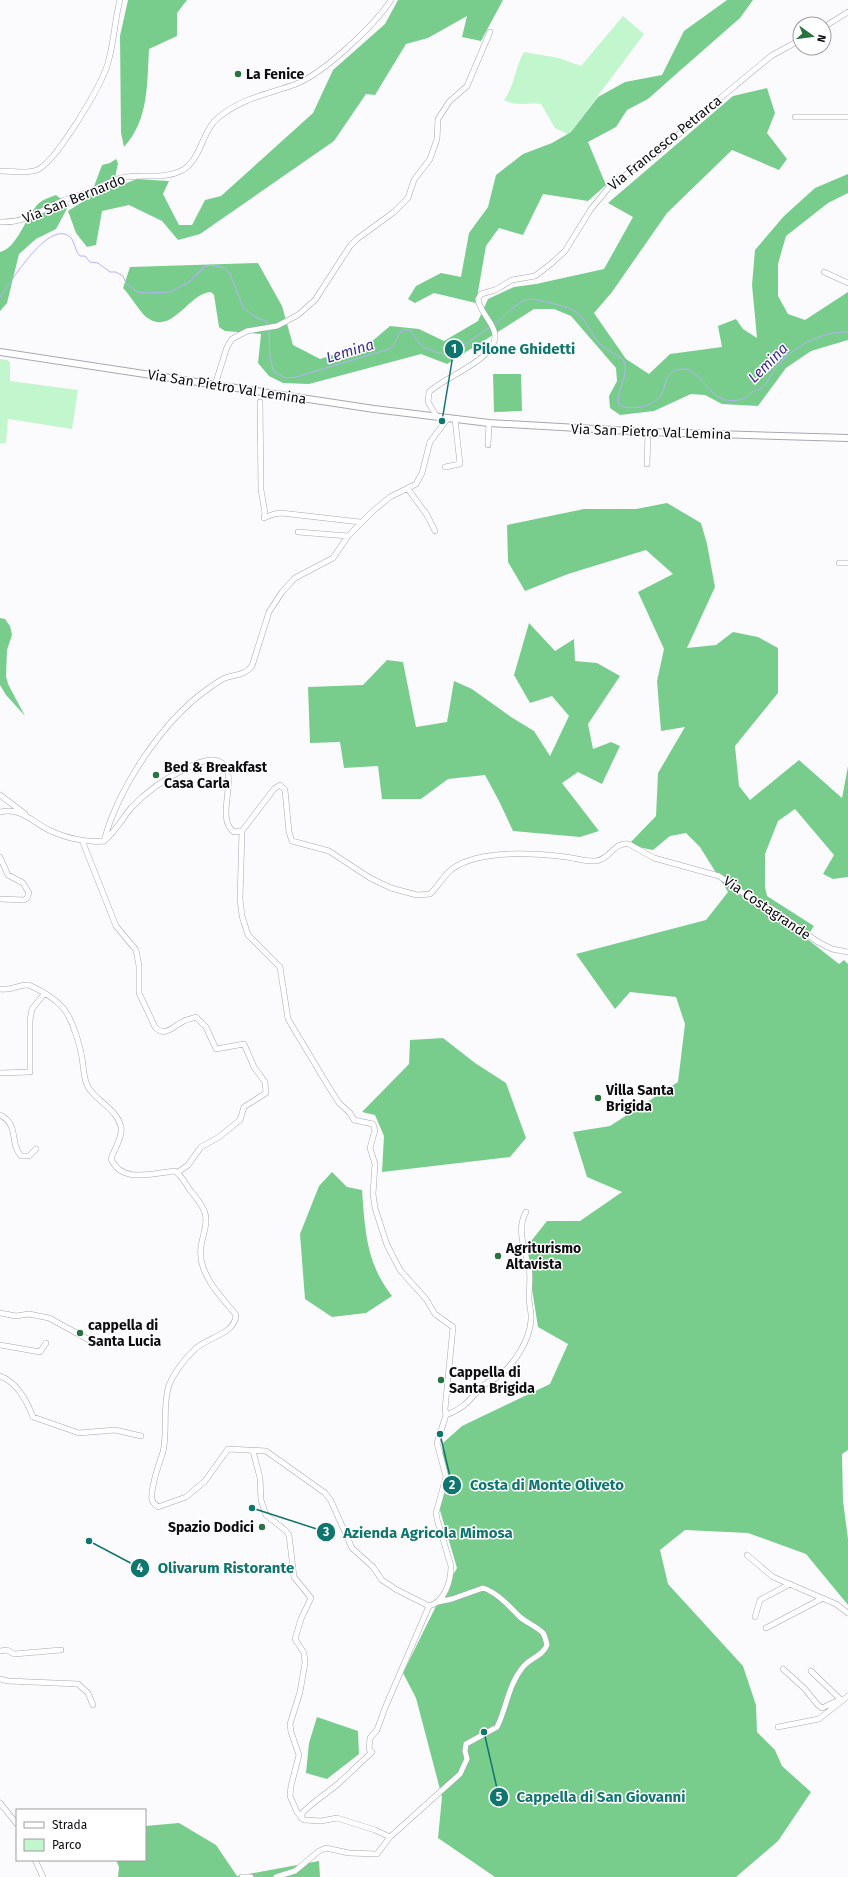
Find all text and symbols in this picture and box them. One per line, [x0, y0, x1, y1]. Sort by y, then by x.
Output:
north arrow [792, 16, 832, 56]
text: N [814, 33, 828, 43]
place label: La Fenice [246, 66, 305, 83]
marker: La Fenice [233, 69, 243, 79]
street label: Via Francesco Petrarca [605, 92, 725, 194]
street label: Via San Bernardo [20, 171, 128, 227]
water label: Lemina [324, 335, 376, 367]
callout: Pilone Ghidetti [444, 335, 583, 362]
water label: Lemina [744, 339, 792, 387]
text: Pilone Ghidetti [473, 340, 575, 358]
text: 1 [451, 342, 457, 356]
street label: Via San Pietro Val Lemina [146, 366, 308, 408]
street label: Via San Pietro Val Lemina [571, 421, 731, 443]
place label: Bed & Breakfast Casa Carla [164, 759, 268, 792]
marker: Bed & Breakfast Casa Carla [151, 770, 161, 780]
street label: Via Costagrande [720, 872, 814, 944]
place label: Villa Santa Brigida [605, 1082, 674, 1115]
marker: Villa Santa Brigida [593, 1093, 603, 1103]
place label: Agriturismo Altavista [505, 1240, 581, 1273]
marker: Agriturismo Altavista [493, 1251, 503, 1261]
place label: cappella di Santa Lucia [88, 1317, 162, 1350]
marker: cappella di Santa Lucia [75, 1328, 85, 1338]
place label: Cappella di Santa Brigida [449, 1364, 535, 1397]
marker: Cappella di Santa Brigida [436, 1375, 446, 1385]
callout: Costa di Monte Oliveto [442, 1471, 632, 1498]
text: Costa di Monte Oliveto [470, 1476, 624, 1494]
text: 2 [449, 1478, 455, 1492]
place label: Spazio Dodici [168, 1519, 254, 1536]
callout: Azienda Agricola Mimosa [316, 1519, 521, 1546]
marker: Spazio Dodici [257, 1522, 267, 1532]
text: Azienda Agricola Mimosa [342, 1524, 513, 1542]
text: 3 [322, 1525, 329, 1539]
callout: Olivarum Ristorante [130, 1554, 302, 1581]
text: Olivarum Ristorante [158, 1559, 294, 1577]
text: 4 [137, 1561, 144, 1575]
callout: Cappella di San Giovanni [489, 1783, 694, 1810]
text: Cappella di San Giovanni [517, 1788, 685, 1806]
text: 5 [496, 1790, 503, 1804]
legend [16, 1809, 146, 1861]
text: Strada [52, 1818, 87, 1832]
text: Parco [52, 1838, 82, 1852]

